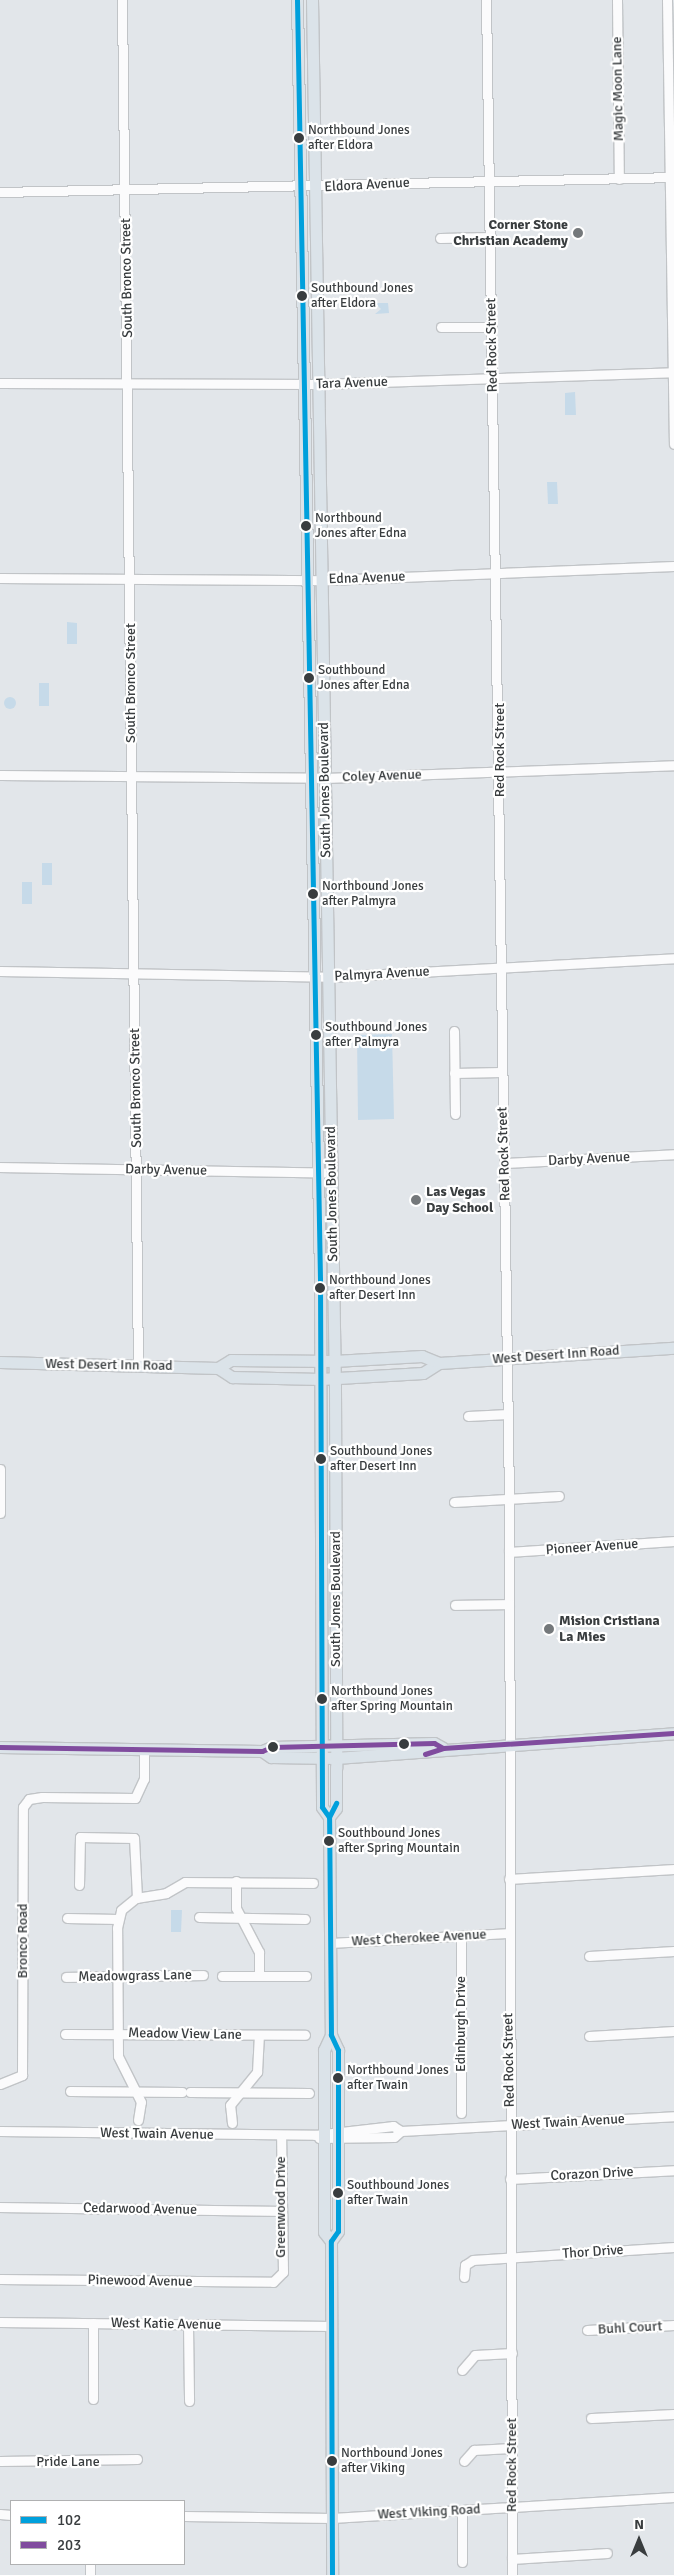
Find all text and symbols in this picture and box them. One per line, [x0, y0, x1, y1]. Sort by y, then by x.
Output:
street label: Magic Moon Lane [609, 37, 627, 141]
place label: Northbound Jones after Eldora [308, 123, 410, 154]
marker: Northbound Jones after Eldora [294, 133, 304, 143]
street label: Eldora Avenue [324, 174, 410, 196]
place label: Corner Stone Christian Academy [453, 217, 568, 250]
street label: South Bronco Street [118, 218, 136, 338]
marker: Corner Stone Christian Academy [572, 227, 584, 239]
place label: Southbound Jones after Eldora [311, 281, 413, 312]
marker: Southbound Jones after Eldora [297, 291, 307, 301]
street label: Red Rock Street [483, 298, 501, 392]
street label: Tara Avenue [316, 373, 388, 393]
place label: Northbound Jones after Edna [315, 511, 407, 542]
marker: Northbound Jones after Edna [301, 521, 311, 531]
street label: Edna Avenue [328, 568, 406, 588]
street label: South Bronco Street [123, 623, 139, 743]
place label: Southbound Jones after Edna [318, 663, 410, 694]
marker: Southbound Jones after Edna [304, 673, 314, 683]
street label: Red Rock Street [492, 703, 508, 797]
street label: South Jones Boulevard [315, 722, 335, 858]
street label: Coley Avenue [342, 766, 422, 786]
place label: Northbound Jones after Palmyra [322, 879, 424, 910]
marker: Northbound Jones after Palmyra [308, 889, 318, 899]
street label: Palmyra Avenue [334, 963, 430, 985]
place label: Southbound Jones after Palmyra [325, 1020, 427, 1051]
street label: South Bronco Street [127, 1028, 145, 1148]
marker: Southbound Jones after Palmyra [311, 1030, 321, 1040]
street label: Red Rock Street [494, 1107, 514, 1201]
street label: South Jones Boulevard [322, 1126, 342, 1262]
street label: Darby Avenue [548, 1148, 630, 1170]
street label: Darby Avenue [125, 1161, 207, 1179]
place label: Las Vegas Day School [426, 1184, 493, 1216]
marker: Las Vegas Day School [410, 1194, 422, 1206]
place label: Northbound Jones after Desert Inn [329, 1273, 431, 1304]
marker: Northbound Jones after Desert Inn [315, 1283, 325, 1293]
street label: West Desert Inn Road [492, 1342, 620, 1368]
street label: West Desert Inn Road [45, 1355, 173, 1375]
place label: Southbound Jones after Desert Inn [330, 1444, 432, 1475]
marker: Southbound Jones after Desert Inn [316, 1454, 326, 1464]
street label: South Jones Boulevard [328, 1531, 344, 1667]
street label: Pioneer Avenue [545, 1535, 639, 1559]
place label: Mision Cristiana La Mies [559, 1613, 660, 1645]
marker: Mision Cristiana La Mies [543, 1623, 555, 1635]
place label: Northbound Jones after Spring Mountain [331, 1684, 453, 1715]
marker: Northbound Jones after Spring Mountain [317, 1694, 327, 1704]
unlabelled marker [399, 1739, 409, 1749]
unlabelled marker [268, 1742, 278, 1752]
place label: Southbound Jones after Spring Mountain [338, 1826, 460, 1857]
marker: Southbound Jones after Spring Mountain [324, 1836, 334, 1846]
street label: Bronco Road [15, 1904, 31, 1978]
street label: West Cherokee Avenue [351, 1926, 487, 1950]
street label: Meadowgrass Lane [78, 1967, 192, 1985]
street label: Edinburgh Drive [453, 1976, 469, 2072]
street label: Red Rock Street [500, 2013, 518, 2107]
street label: Meadow View Lane [128, 2025, 242, 2043]
place label: Northbound Jones after Twain [347, 2063, 449, 2094]
marker: Northbound Jones after Twain [333, 2073, 343, 2083]
street label: West Twain Avenue [511, 2111, 625, 2133]
street label: West Twain Avenue [100, 2125, 214, 2143]
street label: Greenwood Drive [273, 2156, 289, 2258]
street label: Corazon Drive [550, 2163, 634, 2185]
place label: Southbound Jones after Twain [347, 2178, 449, 2209]
marker: Southbound Jones after Twain [333, 2188, 343, 2198]
street label: Cedarwood Avenue [83, 2200, 197, 2218]
street label: Thor Drive [562, 2241, 624, 2263]
street label: Pinewood Avenue [87, 2272, 193, 2290]
street label: West Katie Avenue [111, 2315, 221, 2333]
street label: Buhl Court [597, 2318, 663, 2338]
street label: Red Rock Street [504, 2418, 520, 2512]
place label: Northbound Jones after Viking [341, 2446, 443, 2477]
street label: Pride Lane [36, 2454, 100, 2470]
marker: Northbound Jones after Viking [327, 2456, 337, 2466]
legend [10, 2500, 185, 2565]
street label: West Viking Road [377, 2501, 481, 2523]
text: 102 [57, 2511, 81, 2529]
north arrow [614, 2515, 664, 2565]
text: N [634, 2516, 644, 2533]
text: 203 [57, 2536, 81, 2554]

